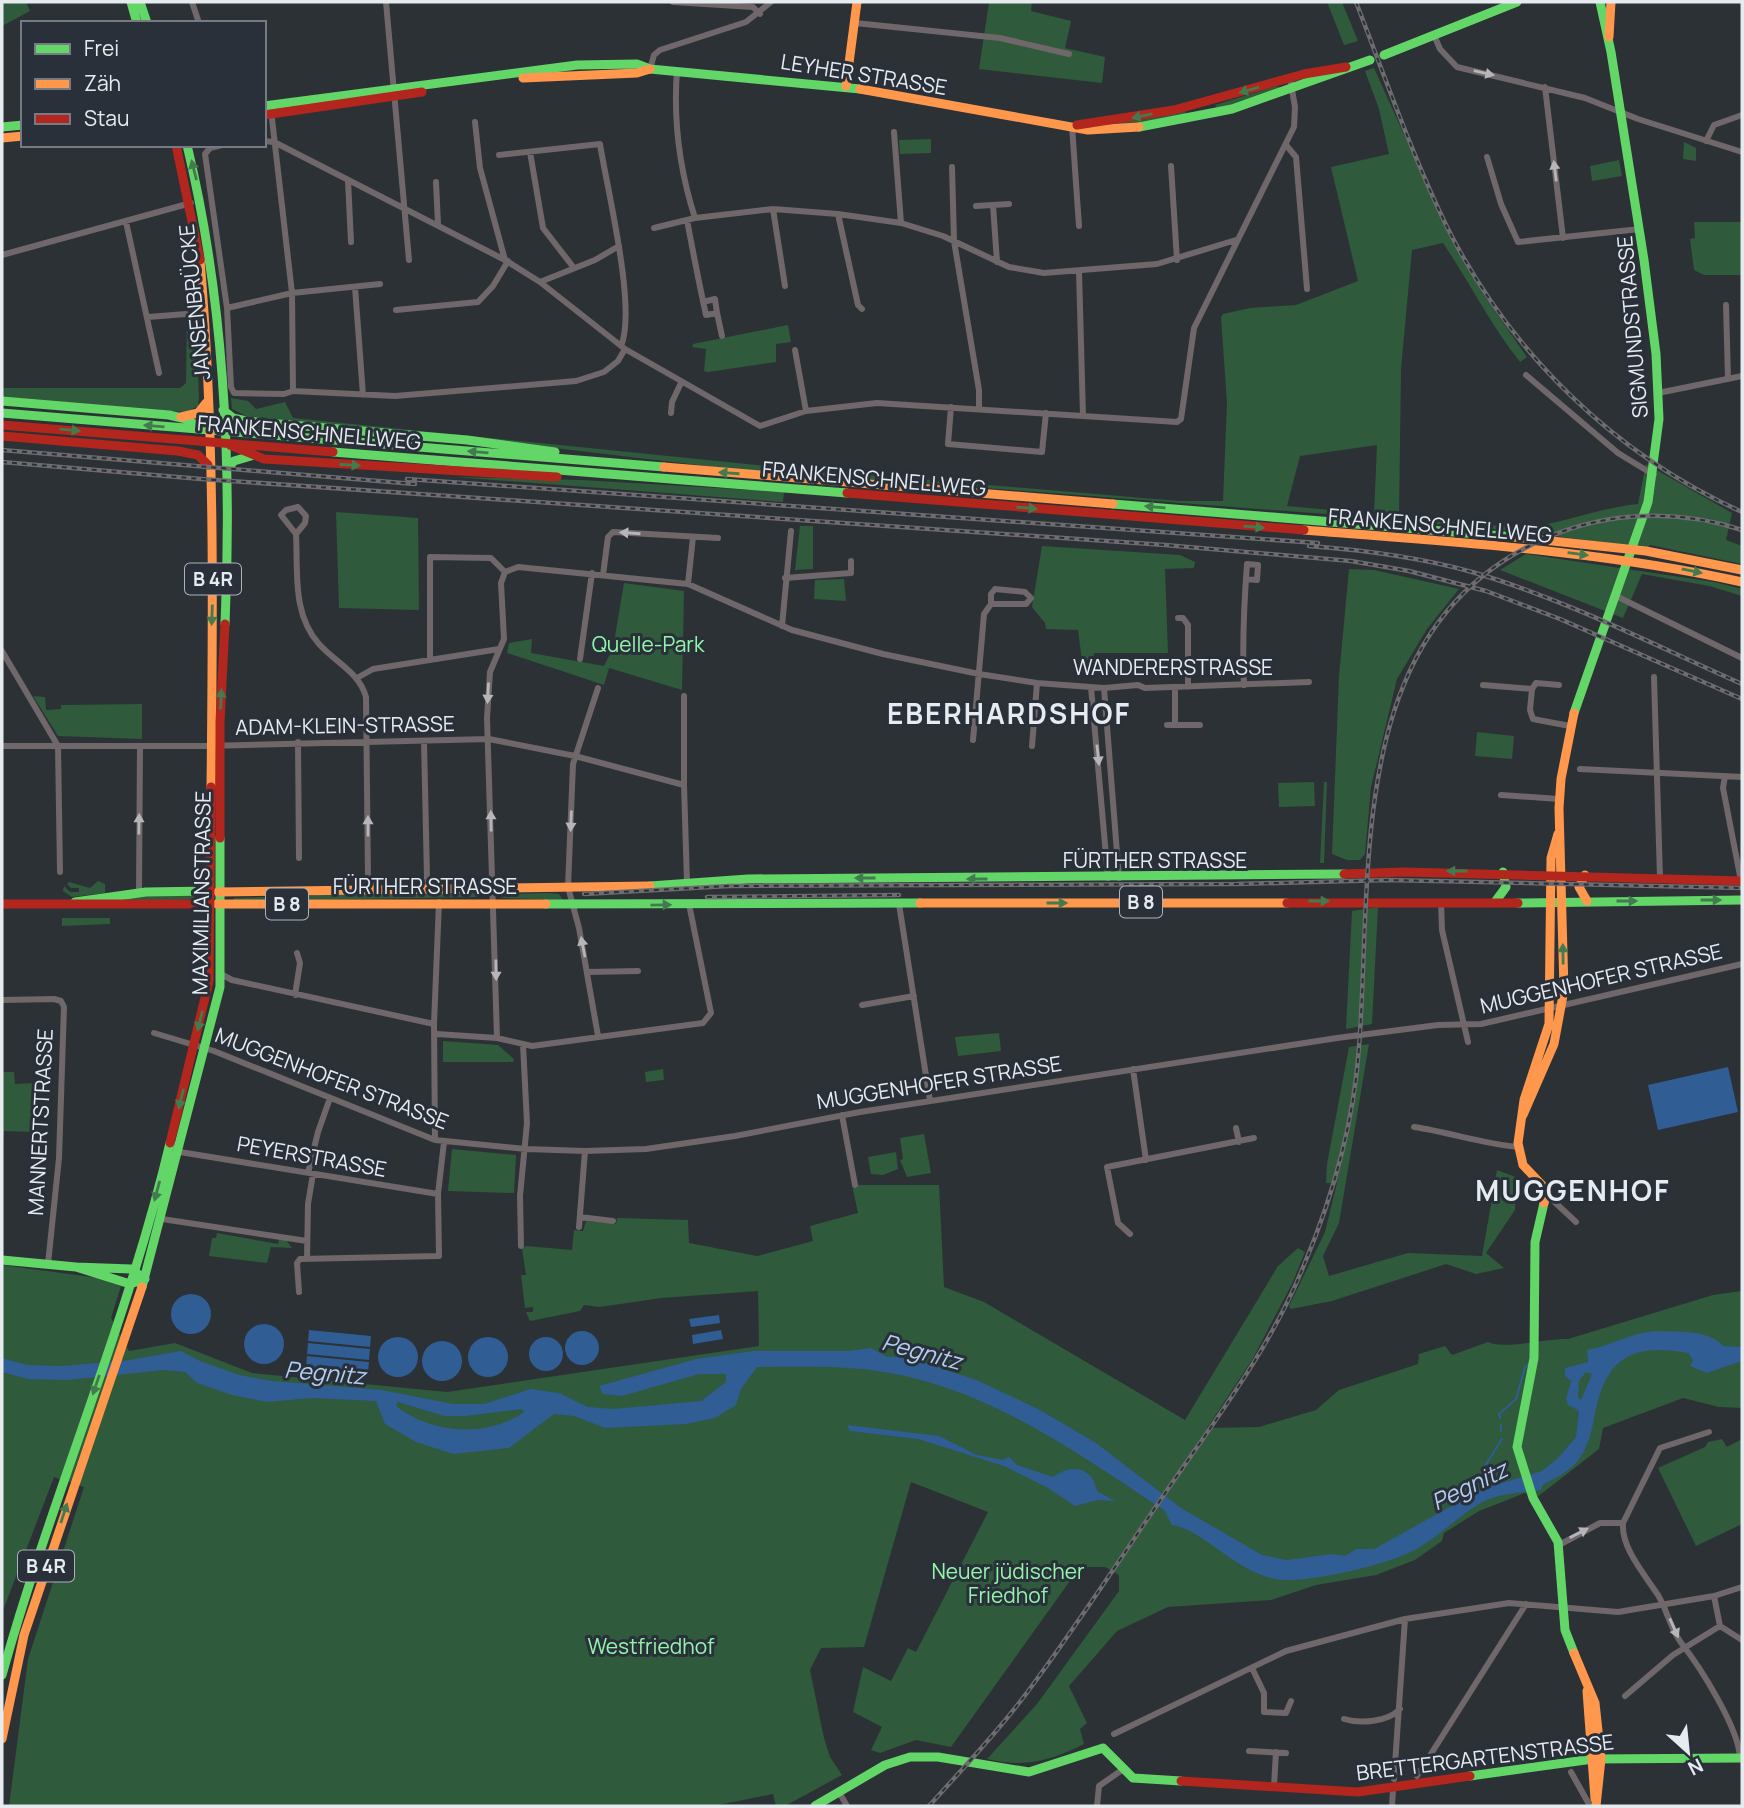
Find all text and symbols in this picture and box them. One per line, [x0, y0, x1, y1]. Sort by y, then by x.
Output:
legend [21, 21, 266, 147]
text: Frei [84, 34, 119, 62]
street label: LEYHER STRASSE [779, 47, 949, 101]
one-way arrow [1473, 68, 1495, 79]
text: Zäh [84, 69, 121, 97]
one-way arrow [1238, 85, 1260, 96]
text: Stau [84, 104, 130, 132]
one-way arrow [1131, 111, 1153, 122]
one-way arrow [188, 159, 199, 181]
one-way arrow [1550, 160, 1561, 182]
street label: JANSENBRÜCKE [172, 223, 216, 381]
street label: SIGMUNDSTRASSE [1610, 234, 1654, 420]
street label: FRANKENSCHNELLWEG [196, 408, 422, 456]
one-way arrow [143, 420, 165, 431]
one-way arrow [59, 425, 81, 436]
one-way arrow [467, 446, 489, 457]
street label: FRANKENSCHNELLWEG [761, 454, 987, 502]
one-way arrow [340, 460, 362, 471]
one-way arrow [718, 467, 740, 478]
one-way arrow [1144, 501, 1166, 512]
street label: FRANKENSCHNELLWEG [1327, 501, 1553, 549]
one-way arrow [1016, 503, 1038, 514]
one-way arrow [1243, 522, 1265, 533]
one-way arrow [619, 527, 641, 538]
one-way arrow [1567, 549, 1589, 560]
road number: B 4R [185, 564, 241, 594]
one-way arrow [1681, 565, 1703, 576]
one-way arrow [207, 604, 218, 626]
park label: Quelle-Park [592, 630, 705, 658]
street label: WANDERERSTRASSE [1073, 653, 1273, 681]
one-way arrow [483, 683, 494, 705]
one-way arrow [216, 688, 227, 710]
district label: EBERHARDSHOF [887, 694, 1131, 732]
street label: ADAM-KLEIN-STRASSE [235, 709, 455, 741]
one-way arrow [1093, 744, 1104, 766]
street label: MAXIMILIANSTRASSE [185, 791, 217, 995]
one-way arrow [485, 810, 497, 832]
one-way arrow [565, 811, 576, 833]
one-way arrow [133, 813, 145, 835]
one-way arrow [362, 815, 374, 837]
street label: FÜRTHER STRASSE [1063, 846, 1247, 874]
one-way arrow [1446, 866, 1468, 877]
street label: FÜRTHER STRASSE [333, 872, 517, 900]
one-way arrow [854, 872, 876, 884]
one-way arrow [966, 873, 988, 885]
road number: B 8 [1120, 887, 1162, 918]
road number: B 8 [266, 888, 308, 920]
one-way arrow [1700, 894, 1722, 906]
one-way arrow [1308, 895, 1330, 907]
one-way arrow [1616, 895, 1638, 907]
one-way arrow [1046, 897, 1068, 909]
one-way arrow [651, 899, 673, 911]
one-way arrow [577, 936, 588, 958]
street label: MUGGENHOFER STRASSE [1477, 937, 1725, 1019]
one-way arrow [1557, 943, 1569, 965]
one-way arrow [490, 960, 502, 982]
one-way arrow [194, 1010, 205, 1032]
street label: MUGGENHOFER STRASSE [211, 1021, 453, 1135]
street label: MANNERTSTRASSE [21, 1028, 59, 1216]
street label: MUGGENHOFER STRASSE [814, 1049, 1064, 1115]
one-way arrow [175, 1088, 186, 1110]
street label: PEYERSTRASSE [235, 1129, 389, 1183]
district label: MUGGENHOF [1475, 1171, 1671, 1209]
one-way arrow [151, 1180, 162, 1202]
water label: Pegnitz [879, 1325, 968, 1378]
water label: Pegnitz [283, 1353, 370, 1392]
one-way arrow [90, 1375, 101, 1396]
water label: Pegnitz [1425, 1452, 1515, 1517]
one-way arrow [59, 1503, 70, 1524]
one-way arrow [1569, 1528, 1589, 1539]
road number: B 4R [18, 1550, 74, 1582]
park label: Neuer jüdischer Friedhof [931, 1557, 1085, 1609]
one-way arrow [1669, 1617, 1680, 1638]
park label: Westfriedhof [587, 1632, 715, 1660]
north arrow [1653, 1717, 1723, 1787]
street label: BRETTERGARTENSTRASSE [1355, 1727, 1615, 1787]
text: N [1684, 1752, 1708, 1782]

